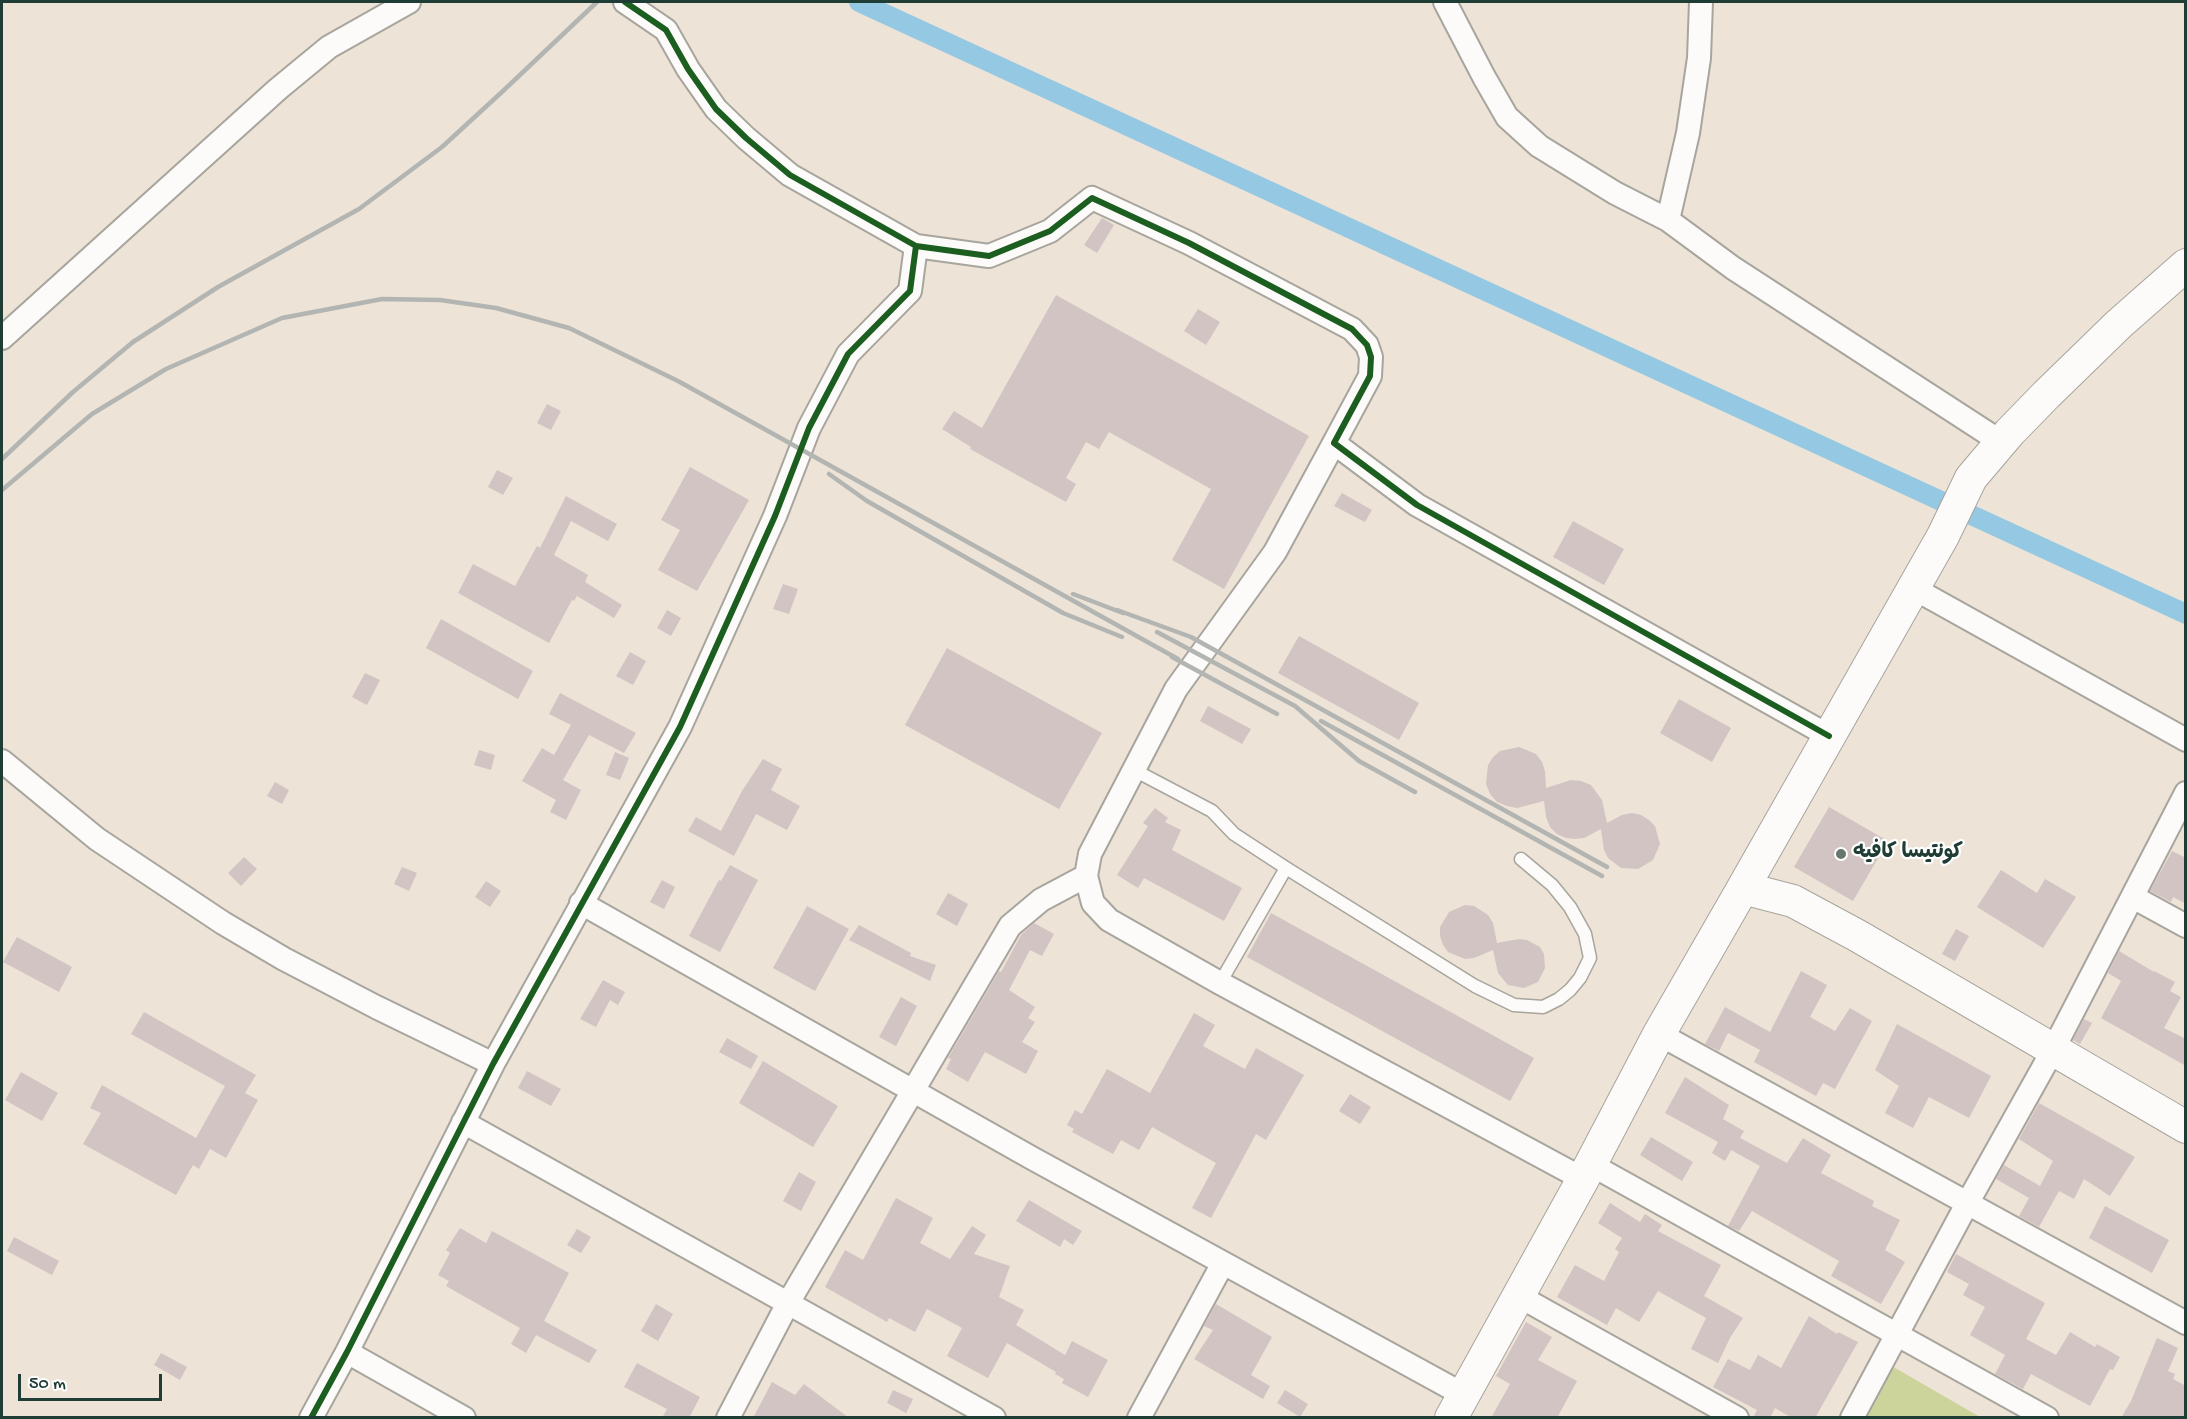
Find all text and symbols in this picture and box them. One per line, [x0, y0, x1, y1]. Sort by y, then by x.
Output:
place label: كونتيسا كافيه [1853, 841, 1963, 867]
marker: كونتيسا كافيه [1834, 847, 1848, 861]
scale bar [21, 1362, 165, 1400]
text: 50 m [29, 1374, 66, 1395]

